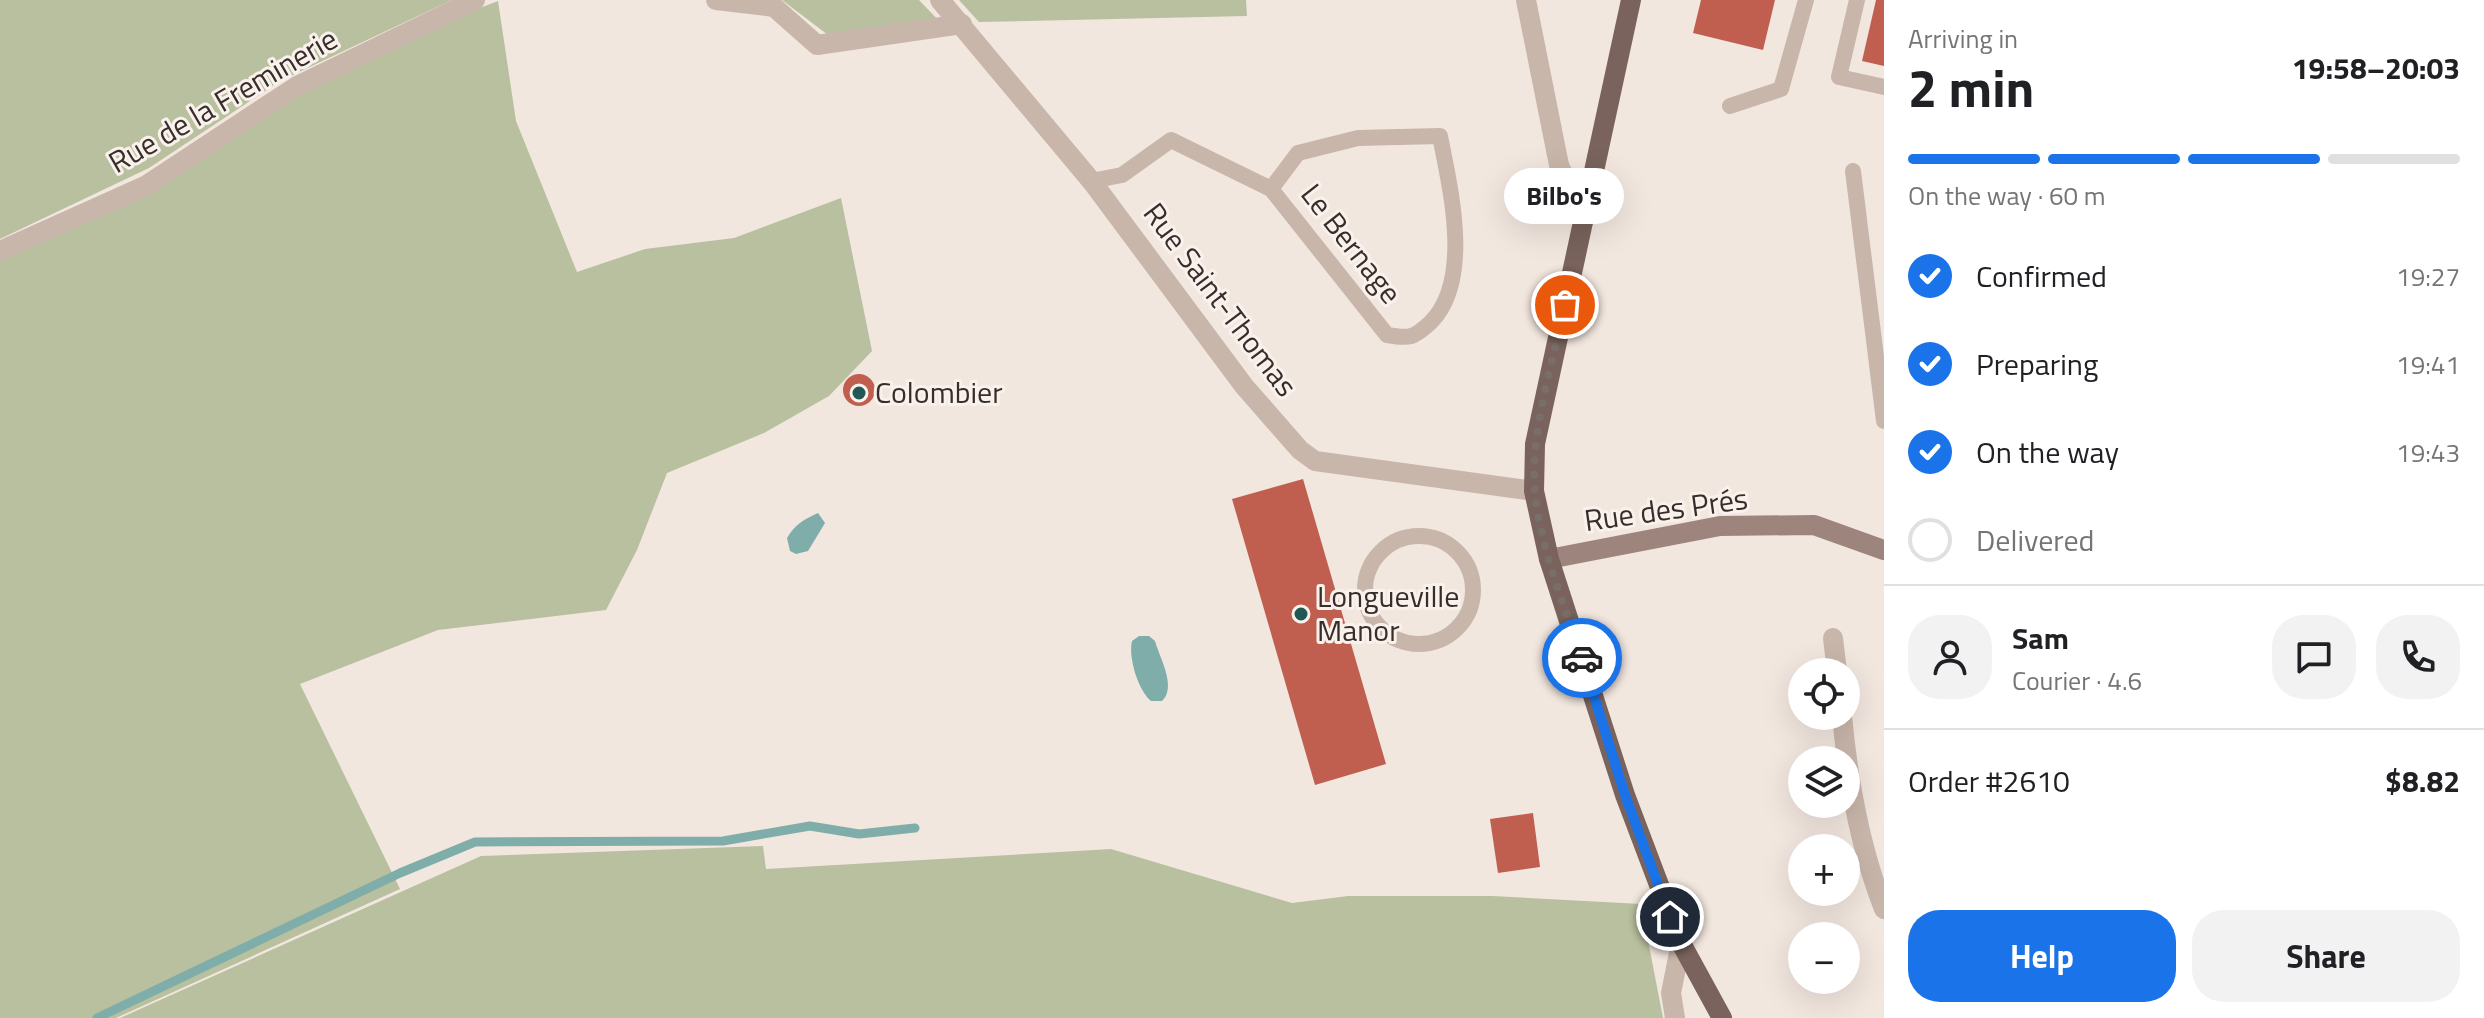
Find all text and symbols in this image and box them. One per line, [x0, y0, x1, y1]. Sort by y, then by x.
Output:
street label: Rue de la Freminerie [99, 16, 346, 184]
text: Arriving in [1908, 19, 2018, 58]
text: 19:58–20:03 [2292, 45, 2460, 91]
text: 2 min [1908, 48, 2034, 127]
callout: Bilbo's [1505, 169, 1625, 225]
street label: Le Bernage [1290, 173, 1414, 313]
text: Bilbo's [1526, 176, 1602, 215]
text: On the way · 60 m [1908, 176, 2106, 215]
street label: Rue Saint-Thomas [1132, 193, 1309, 406]
text: Confirmed [1976, 253, 2107, 299]
icon: check [1908, 254, 1952, 298]
text: 19:27 [2396, 257, 2460, 296]
pin [1531, 271, 1599, 339]
icon: bag [1543, 283, 1587, 327]
text: Preparing [1976, 341, 2098, 387]
icon: check [1908, 342, 1952, 386]
text: 19:41 [2396, 345, 2460, 384]
place label: Colombier [875, 369, 1003, 415]
marker: Colombier [850, 384, 868, 402]
text: On the way [1976, 429, 2119, 475]
icon: check [1908, 430, 1952, 474]
text: 19:43 [2396, 433, 2460, 472]
street label: Rue des Prés [1581, 475, 1751, 543]
text: Delivered [1976, 517, 2094, 563]
place label: Longueville Manor [1317, 573, 1459, 653]
marker: Longueville Manor [1292, 605, 1310, 623]
button: person [1908, 615, 1992, 699]
text: Sam [2012, 615, 2069, 661]
button: chat [2272, 615, 2356, 699]
button: phone [2376, 615, 2460, 699]
courier [1542, 618, 1622, 698]
icon: car [1560, 636, 1604, 680]
map controls [1788, 658, 1860, 994]
button: locate [1788, 658, 1860, 730]
text: Courier · 4.6 [2012, 661, 2142, 700]
button: layers [1788, 746, 1860, 818]
text: Order #2610 [1908, 758, 2070, 804]
text: $8.82 [2385, 758, 2460, 804]
button: + [1788, 834, 1860, 906]
pin [1636, 883, 1704, 951]
icon: home [1648, 895, 1692, 939]
button: Help [1908, 910, 2176, 1002]
button: Share [2192, 910, 2460, 1002]
button: − [1788, 922, 1860, 994]

